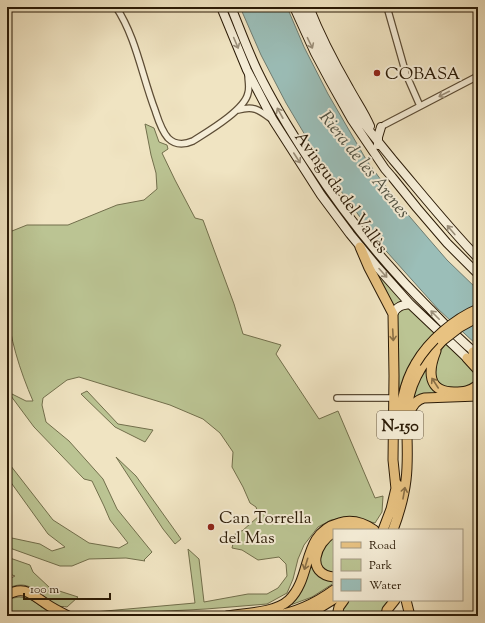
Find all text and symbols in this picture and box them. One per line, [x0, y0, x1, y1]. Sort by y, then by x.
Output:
one-way arrow [307, 36, 314, 48]
one-way arrow [233, 37, 240, 49]
place label: COBASA [385, 63, 461, 87]
marker: COBASA [372, 68, 382, 78]
one-way arrow [438, 91, 450, 98]
water label: Riera de les Arenes [312, 106, 415, 225]
one-way arrow [275, 107, 283, 119]
street label: Avinguda del Vallès [288, 127, 393, 259]
one-way arrow [293, 152, 301, 163]
one-way arrow [447, 225, 456, 235]
one-way arrow [378, 268, 387, 278]
one-way arrow [430, 310, 440, 320]
one-way arrow [389, 328, 397, 341]
one-way arrow [431, 377, 439, 388]
road number: N-150 [377, 411, 423, 439]
one-way arrow [400, 487, 408, 500]
place label: Can Torrella del Mas [219, 507, 312, 551]
marker: Can Torrella del Mas [206, 522, 216, 532]
legend [333, 529, 463, 601]
text: Road [369, 537, 396, 555]
one-way arrow [302, 557, 309, 570]
text: Park [369, 557, 392, 575]
scale bar [24, 575, 110, 601]
text: Water [369, 577, 402, 595]
text: 100 m [30, 581, 59, 599]

